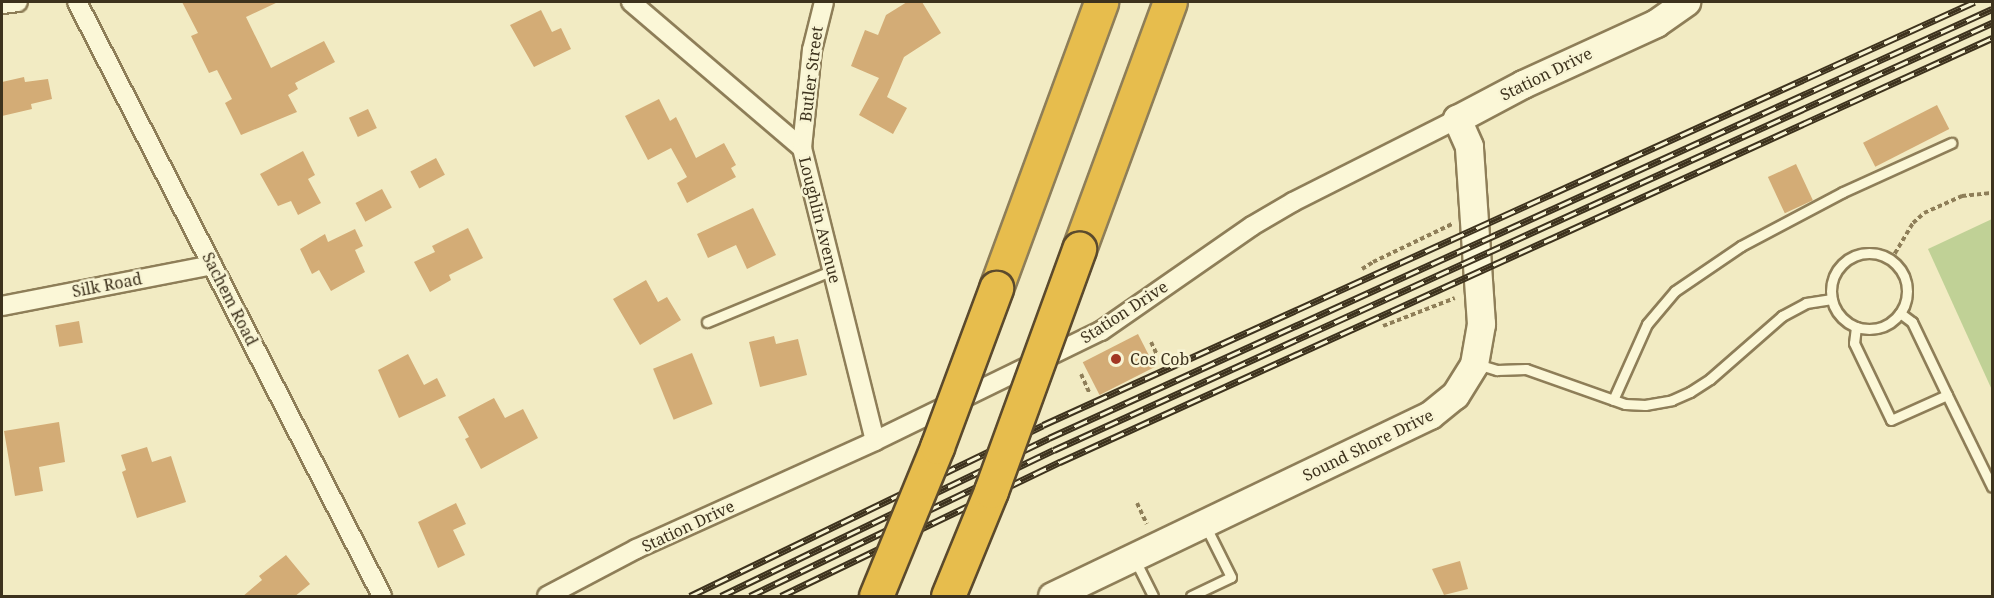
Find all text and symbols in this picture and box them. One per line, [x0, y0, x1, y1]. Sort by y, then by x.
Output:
street label: Butler Street [796, 25, 826, 123]
street label: Station Drive [1497, 43, 1595, 105]
street label: Loughlin Avenue [795, 155, 845, 285]
street label: Sachem Road [198, 249, 262, 349]
street label: Silk Road [70, 269, 144, 301]
street label: Station Drive [1077, 277, 1171, 347]
place label: Cos Cob [1130, 349, 1189, 369]
marker: Cos Cob [1107, 350, 1125, 368]
street label: Sound Shore Drive [1300, 405, 1436, 485]
street label: Station Drive [639, 496, 737, 556]

